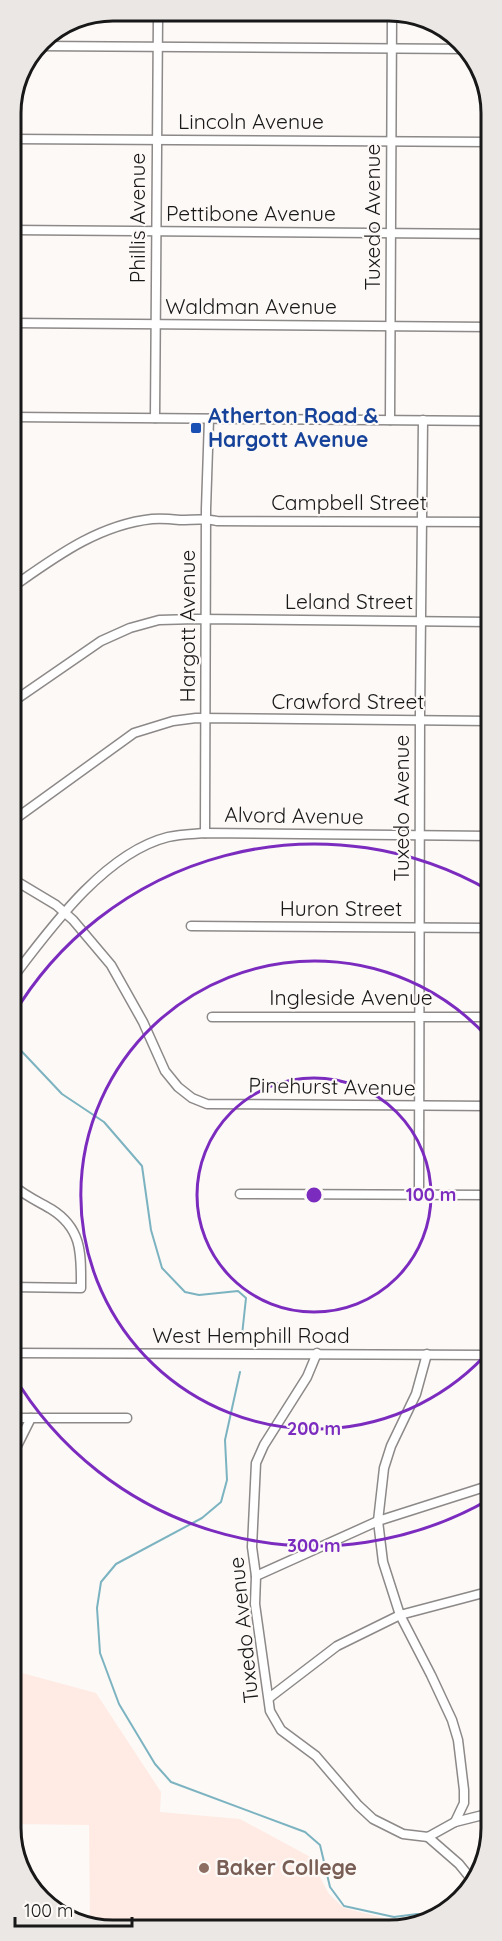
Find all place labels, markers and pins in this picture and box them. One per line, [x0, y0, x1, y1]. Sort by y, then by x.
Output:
place label: Atherton Road & Hargott Avenue [208, 402, 378, 452]
marker: Atherton Road & Hargott Avenue [189, 421, 203, 435]
centre of rings [304, 1185, 324, 1205]
place label: Baker College [216, 1854, 357, 1880]
marker: Baker College [197, 1861, 211, 1875]

